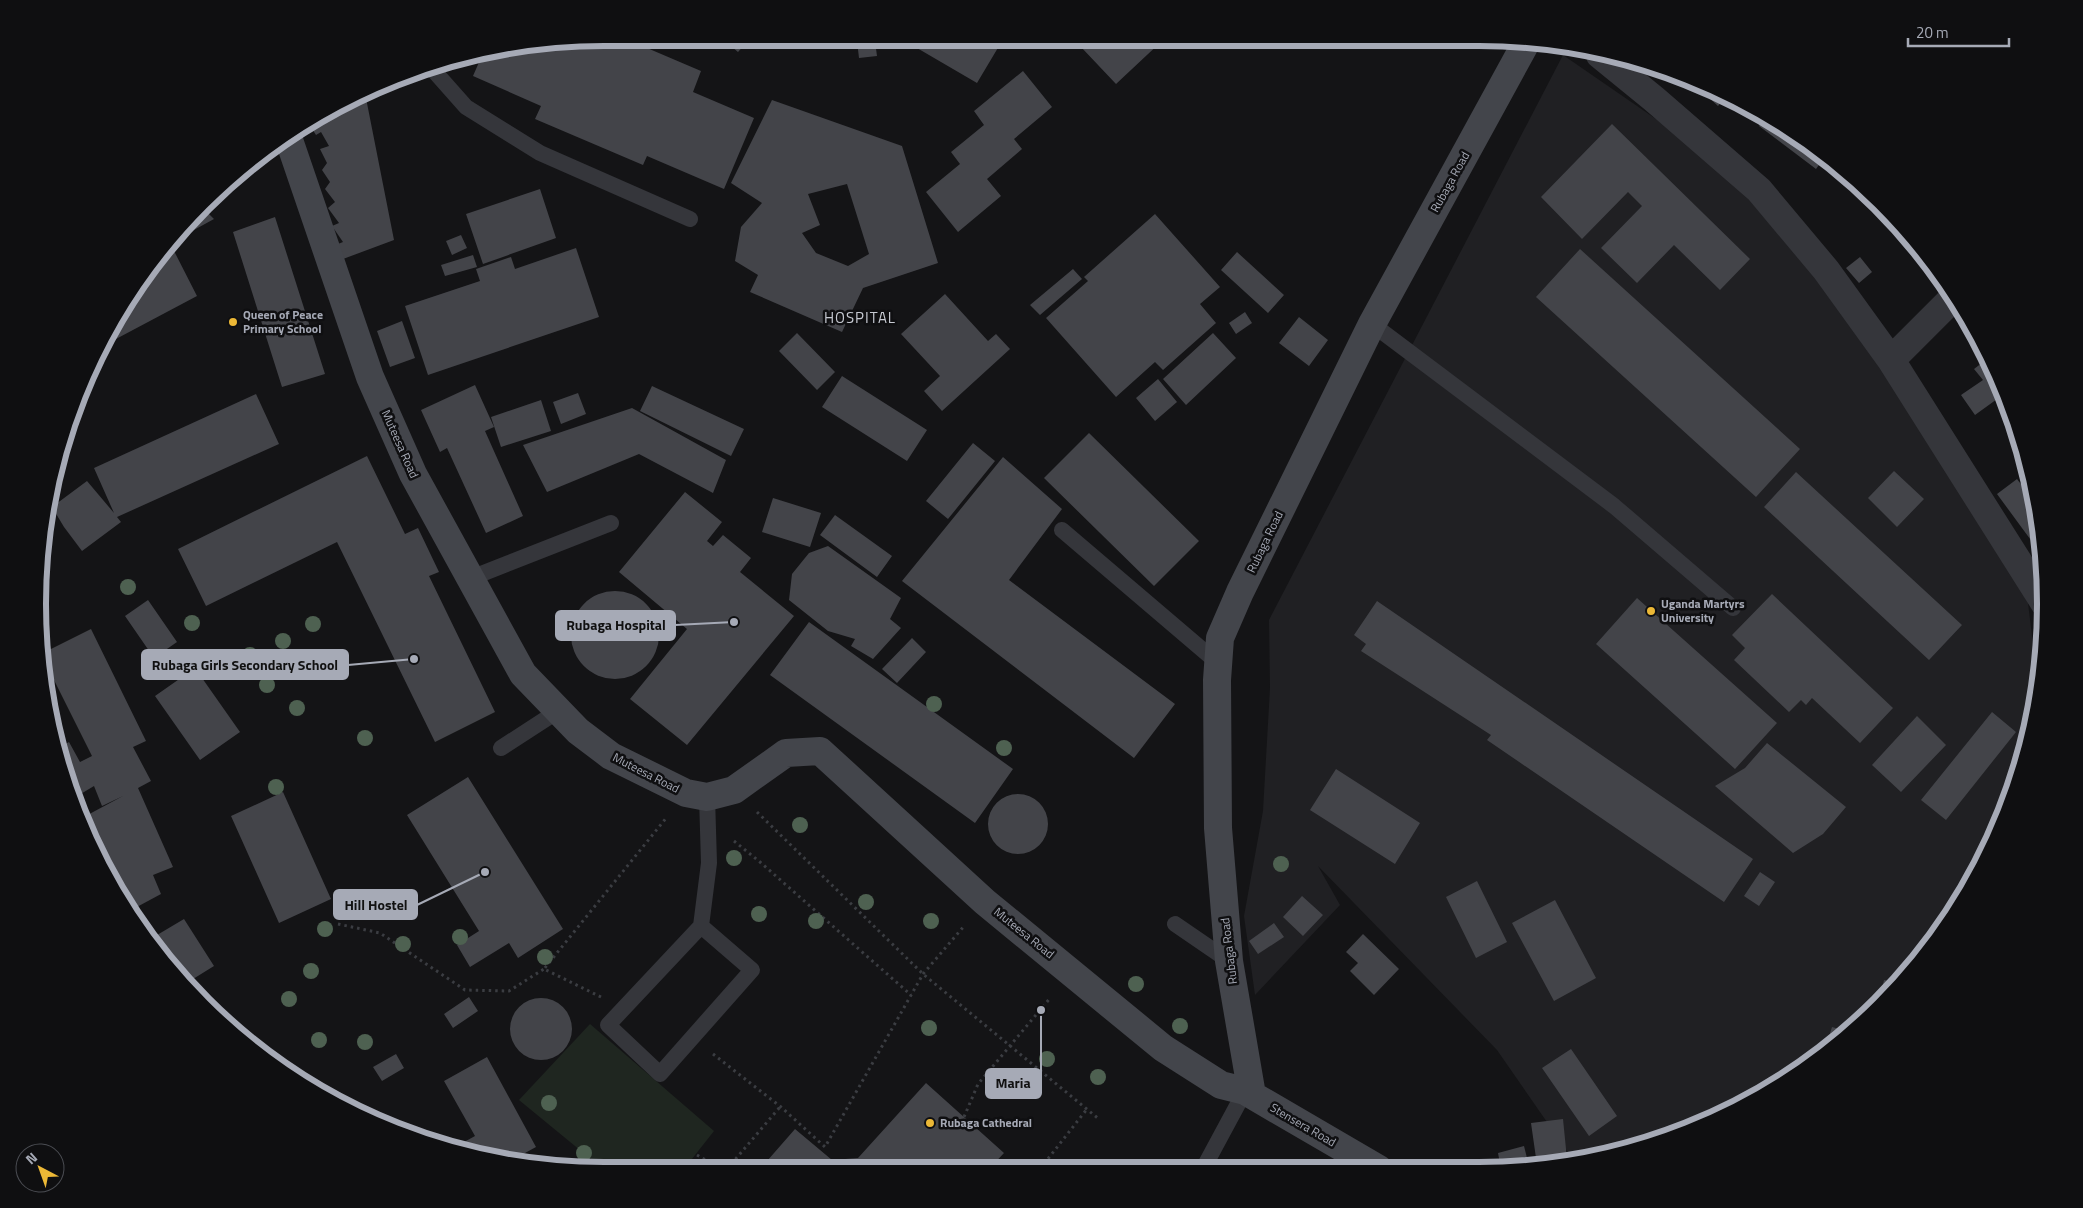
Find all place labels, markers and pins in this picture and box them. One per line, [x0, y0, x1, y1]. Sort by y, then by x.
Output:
place label: Queen of Peace Primary School [243, 305, 323, 338]
marker: Queen of Peace Primary School [227, 316, 239, 328]
place label: Uganda Martyrs University [1661, 594, 1745, 627]
marker: Uganda Martyrs University [1645, 605, 1657, 617]
callout: Rubaga Hospital [556, 611, 675, 640]
callout: Rubaga Girls Secondary School [142, 650, 348, 679]
callout: Hill Hostel [334, 890, 417, 919]
callout: Maria [986, 1069, 1041, 1098]
place label: Rubaga Cathedral [940, 1113, 1032, 1132]
marker: Rubaga Cathedral [924, 1117, 936, 1129]

